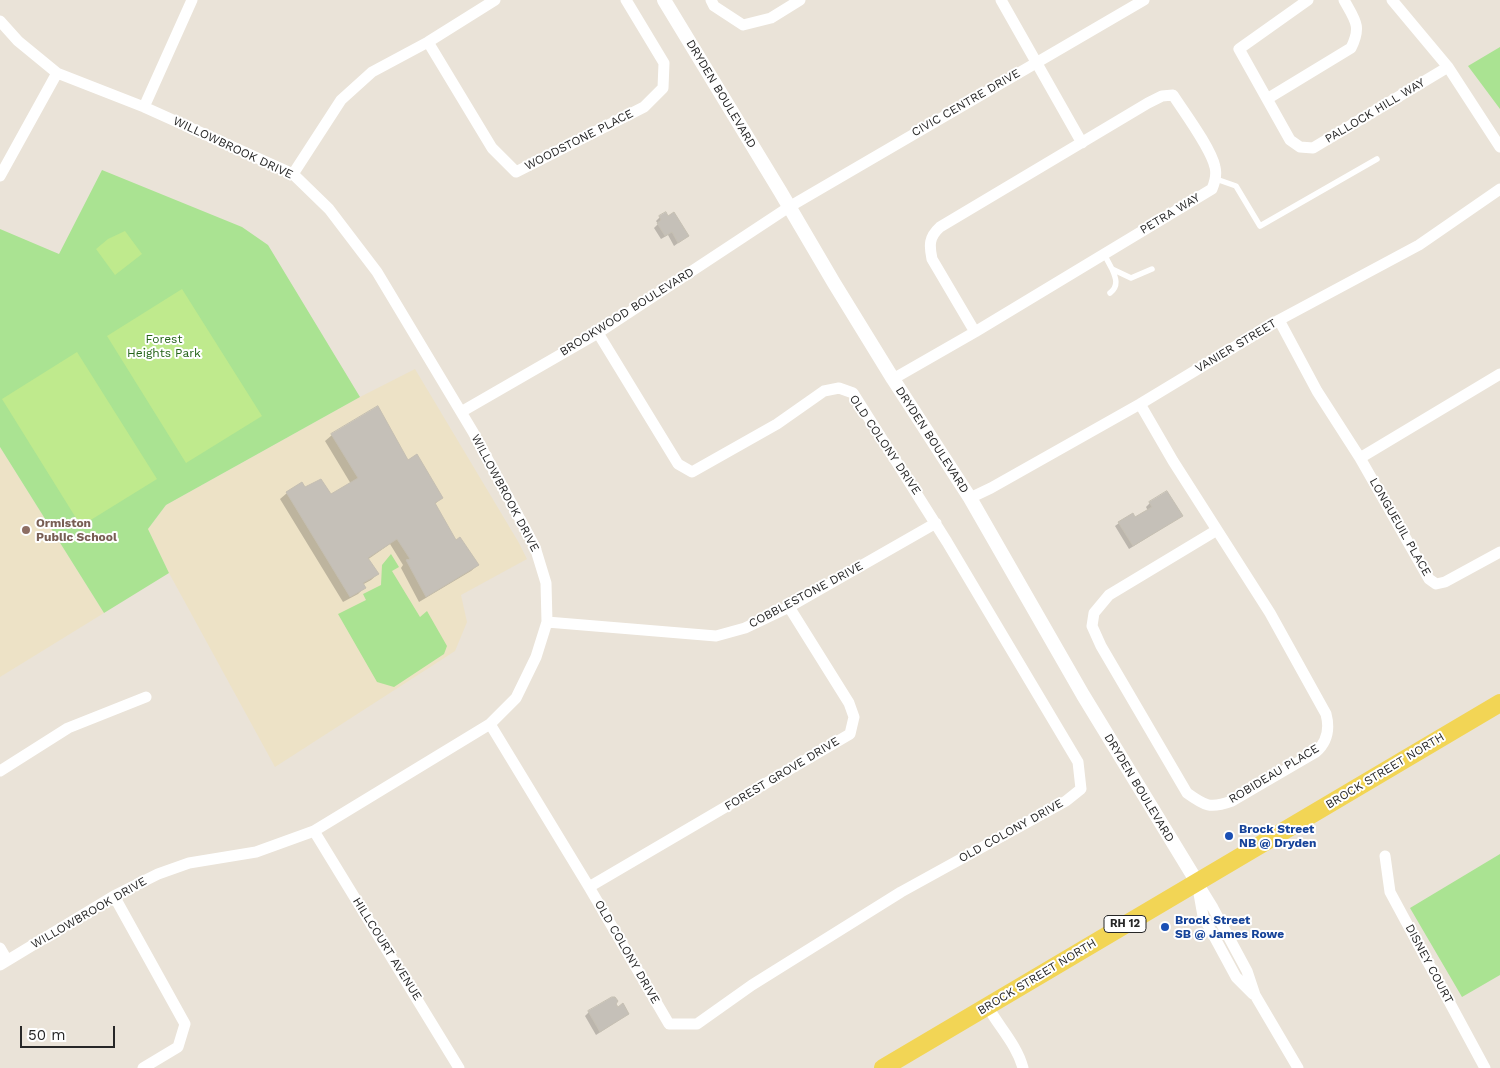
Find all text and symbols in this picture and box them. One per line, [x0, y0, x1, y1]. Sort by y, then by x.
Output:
street label: DRYDEN BOULEVARD [683, 37, 759, 151]
street label: CIVIC CENTRE DRIVE [909, 66, 1023, 140]
street label: PALLOCK HILL WAY [1323, 76, 1427, 146]
street label: WOODSTONE PLACE [522, 106, 636, 174]
street label: WILLOWBROOK DRIVE [171, 114, 295, 182]
street label: PETRA WAY [1137, 191, 1203, 237]
street label: BROOKWOOD BOULEVARD [557, 265, 697, 359]
street label: VANIER STREET [1193, 316, 1279, 376]
park label: Forest Heights Park [127, 332, 201, 360]
street label: DRYDEN BOULEVARD [892, 384, 972, 496]
street label: OLD COLONY DRIVE [846, 392, 924, 498]
street label: WILLOWBROOK DRIVE [468, 432, 542, 554]
street label: LONGUEUIL PLACE [1366, 475, 1434, 579]
place label: Ormiston Public School [36, 516, 117, 544]
marker: Ormiston Public School [20, 524, 32, 536]
street label: COBBLESTONE DRIVE [746, 559, 866, 631]
street label: BROCK STREET NORTH [1323, 730, 1447, 812]
street label: DRYDEN BOULEVARD [1101, 731, 1177, 845]
street label: FOREST GROVE DRIVE [722, 734, 842, 814]
street label: ROBIDEAU PLACE [1226, 741, 1322, 807]
street label: OLD COLONY DRIVE [956, 796, 1066, 866]
place label: Brock Street NB @ Dryden [1239, 822, 1316, 850]
marker: Brock Street NB @ Dryden [1223, 830, 1235, 842]
street label: WILLOWBROOK DRIVE [29, 874, 149, 952]
street label: HILLCOURT AVENUE [349, 895, 425, 1003]
street label: OLD COLONY DRIVE [591, 898, 663, 1006]
place label: Brock Street SB @ James Rowe [1175, 913, 1284, 941]
road number: RH 12 [1104, 916, 1146, 932]
marker: Brock Street SB @ James Rowe [1159, 921, 1171, 933]
street label: DISNEY COURT [1402, 922, 1456, 1006]
street label: BROCK STREET NORTH [975, 936, 1099, 1018]
scale bar [22, 1016, 118, 1048]
text: 50 m [28, 1026, 65, 1044]

